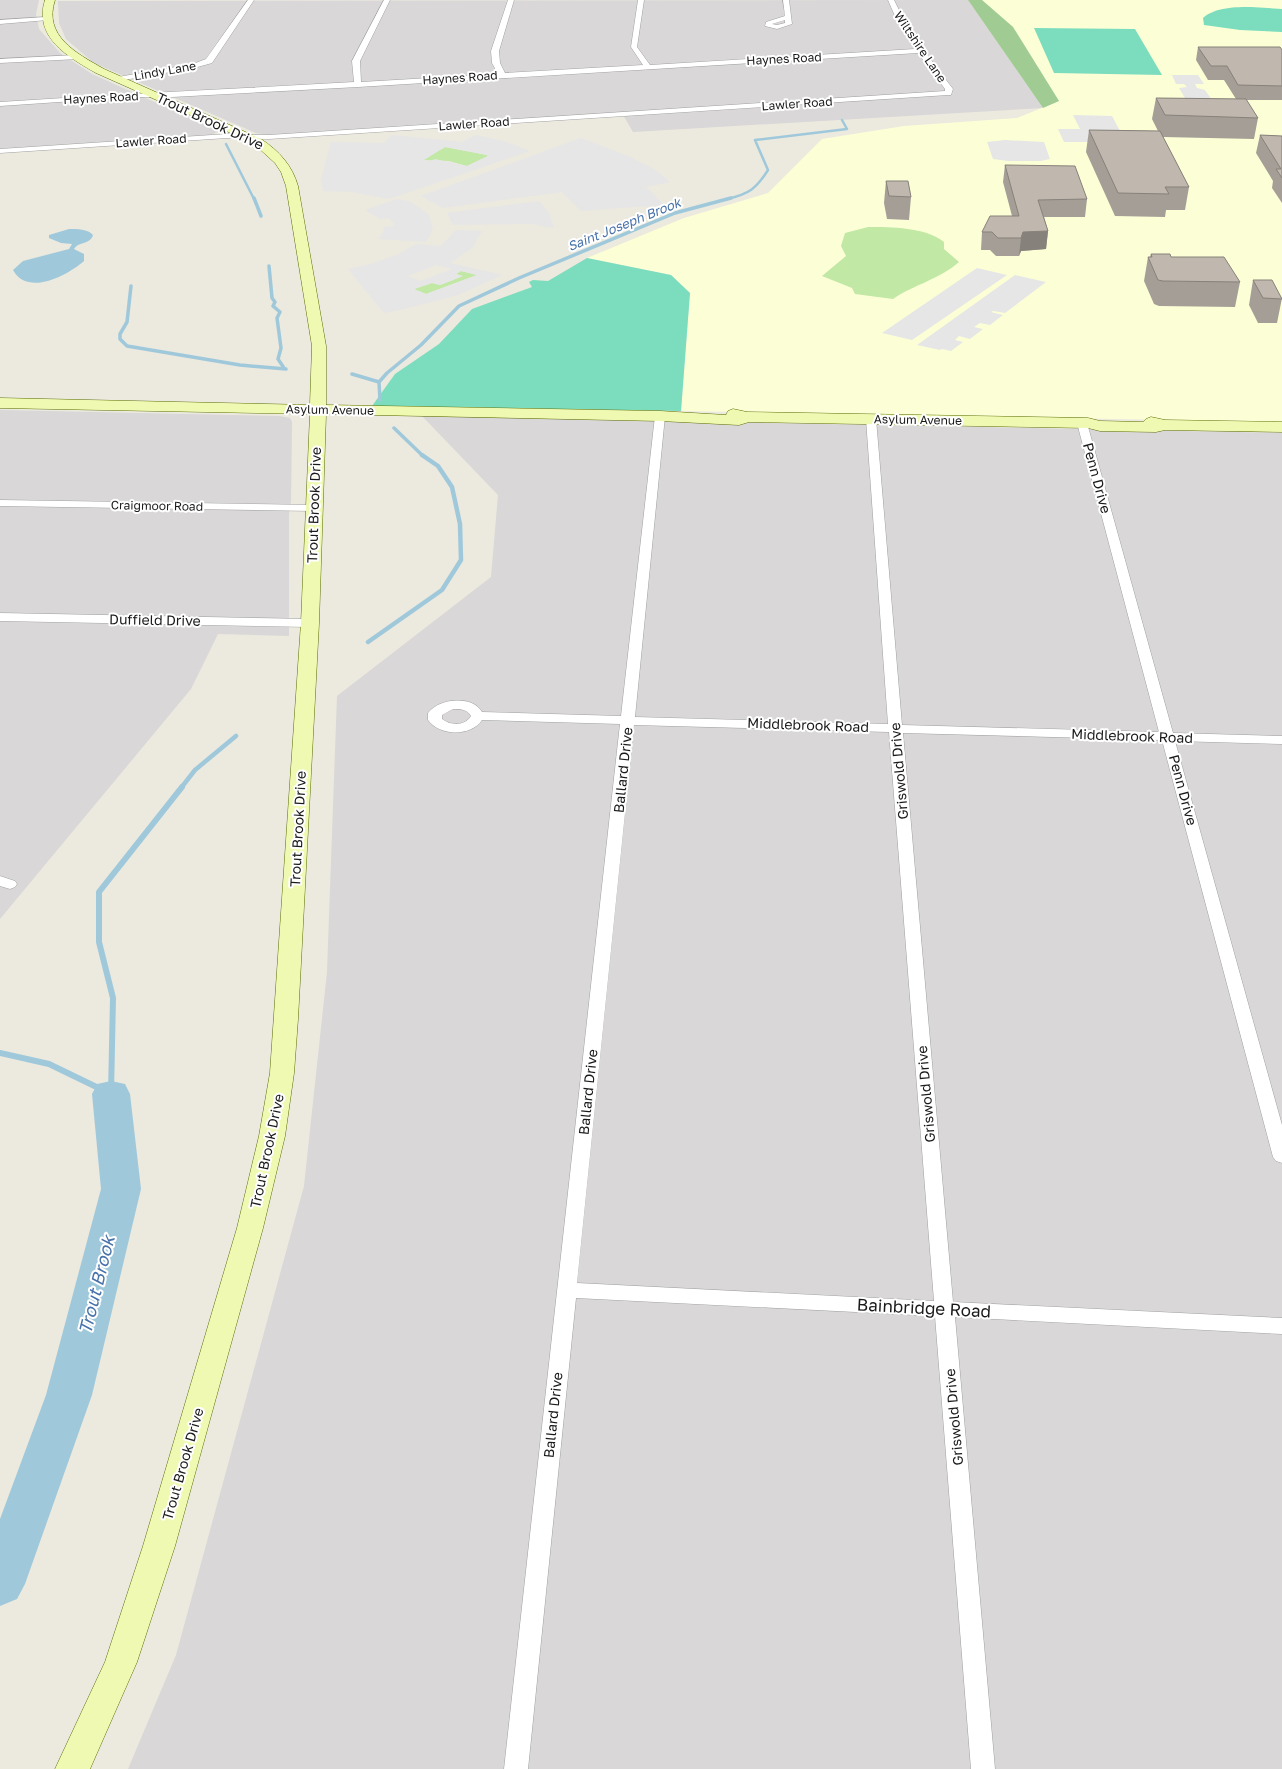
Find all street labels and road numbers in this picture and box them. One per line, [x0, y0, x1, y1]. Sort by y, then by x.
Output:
street label: Wiltshire Lane [891, 8, 950, 85]
street label: Haynes Road [746, 49, 822, 68]
street label: Lindy Lane [133, 58, 197, 83]
street label: Haynes Road [422, 67, 498, 88]
street label: Haynes Road [63, 88, 139, 107]
street label: Trout Brook Drive [154, 88, 267, 153]
street label: Lawler Road [761, 94, 833, 113]
street label: Lawler Road [438, 114, 510, 133]
street label: Lawler Road [115, 131, 187, 150]
street label: Asylum Avenue [286, 401, 374, 418]
street label: Asylum Avenue [874, 411, 962, 428]
street label: Penn Drive [1080, 441, 1115, 515]
street label: Trout Brook Drive [303, 447, 324, 563]
street label: Craigmoor Road [111, 497, 203, 514]
street label: Duffield Drive [109, 610, 201, 629]
street label: Middlebrook Road [747, 714, 869, 735]
street label: Griswold Drive [886, 722, 911, 820]
street label: Middlebrook Road [1071, 725, 1193, 746]
street label: Ballard Drive [610, 726, 635, 814]
street label: Penn Drive [1166, 753, 1201, 827]
street label: Trout Brook Drive [286, 770, 309, 887]
street label: Griswold Drive [913, 1045, 938, 1143]
street label: Ballard Drive [575, 1048, 600, 1136]
street label: Trout Brook Drive [246, 1092, 287, 1210]
street label: Bainbridge Road [856, 1293, 992, 1322]
street label: Griswold Drive [941, 1368, 966, 1466]
street label: Ballard Drive [540, 1371, 565, 1459]
street label: Trout Brook Drive [158, 1406, 207, 1522]

